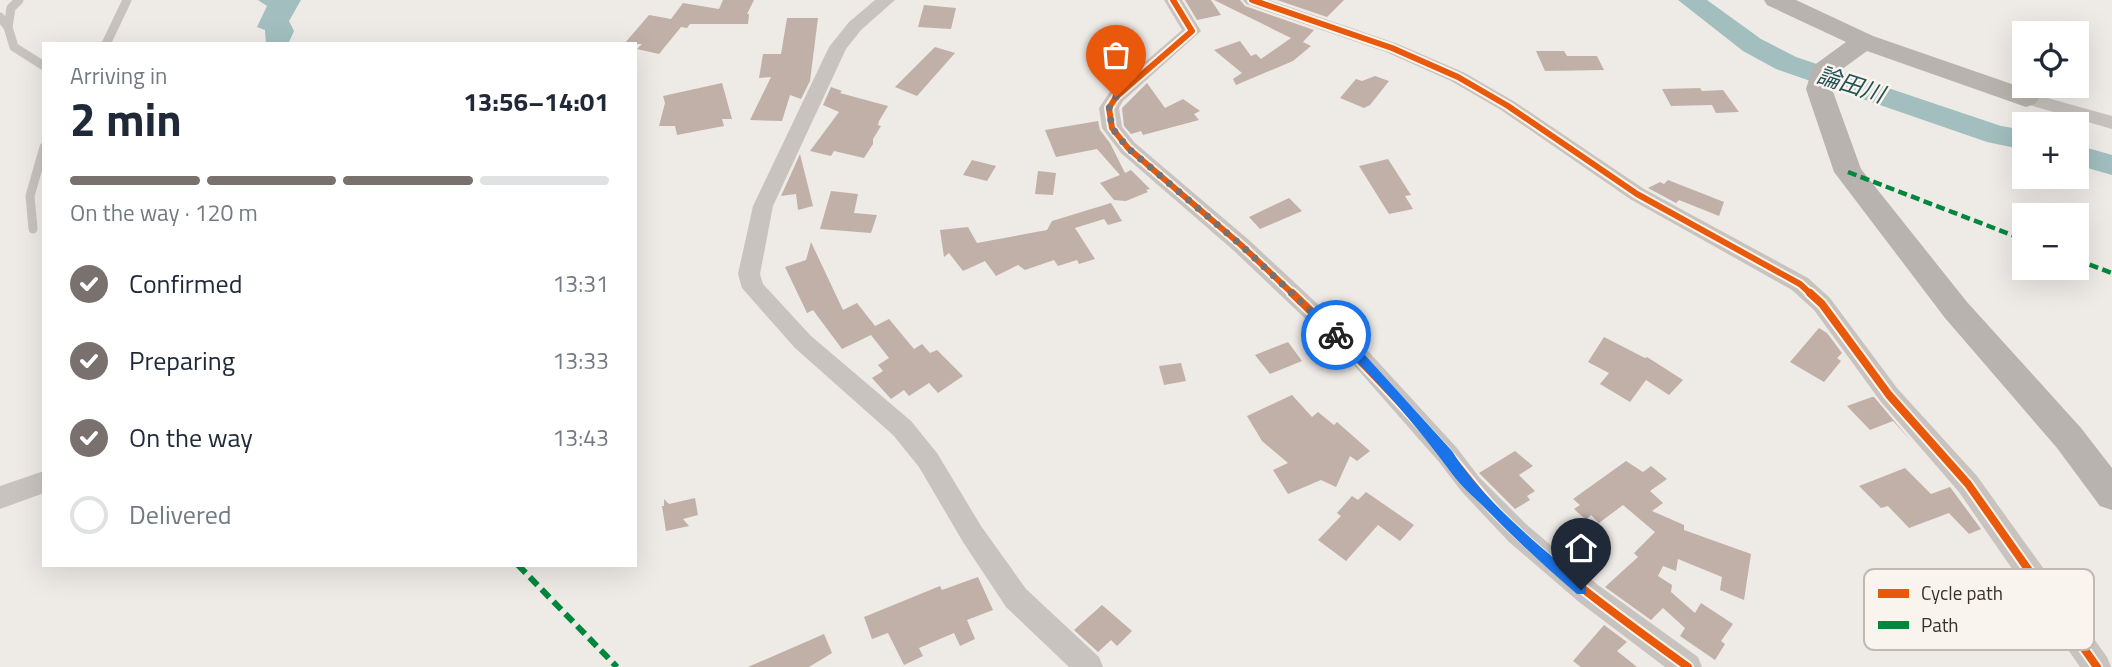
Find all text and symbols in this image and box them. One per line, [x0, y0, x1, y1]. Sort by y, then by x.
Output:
map controls [2012, 21, 2089, 280]
button: locate [2012, 21, 2089, 98]
pin [1086, 25, 1146, 97]
icon: bag [1097, 36, 1135, 74]
water label: 論田川 [1813, 57, 1892, 112]
text: Arriving in [70, 58, 167, 93]
text: 13:56–14:01 [463, 82, 609, 121]
text: 2 min [70, 84, 182, 154]
button: + [2012, 112, 2089, 189]
text: On the way · 120 m [70, 195, 258, 230]
button: − [2012, 203, 2089, 280]
text: Confirmed [129, 264, 243, 303]
icon: check [70, 265, 108, 303]
text: 13:31 [552, 266, 609, 301]
courier [1301, 300, 1371, 370]
icon: bike [1317, 316, 1355, 354]
text: Preparing [129, 341, 235, 380]
icon: check [70, 342, 108, 380]
text: 13:33 [552, 343, 609, 378]
text: On the way [129, 418, 253, 457]
icon: check [70, 419, 108, 457]
text: 13:43 [552, 420, 609, 455]
text: Delivered [129, 495, 232, 534]
pin [1551, 518, 1611, 590]
icon: home [1562, 529, 1600, 567]
legend [1864, 569, 2094, 650]
text: Cycle path [1921, 578, 2003, 607]
text: Path [1921, 610, 1959, 639]

